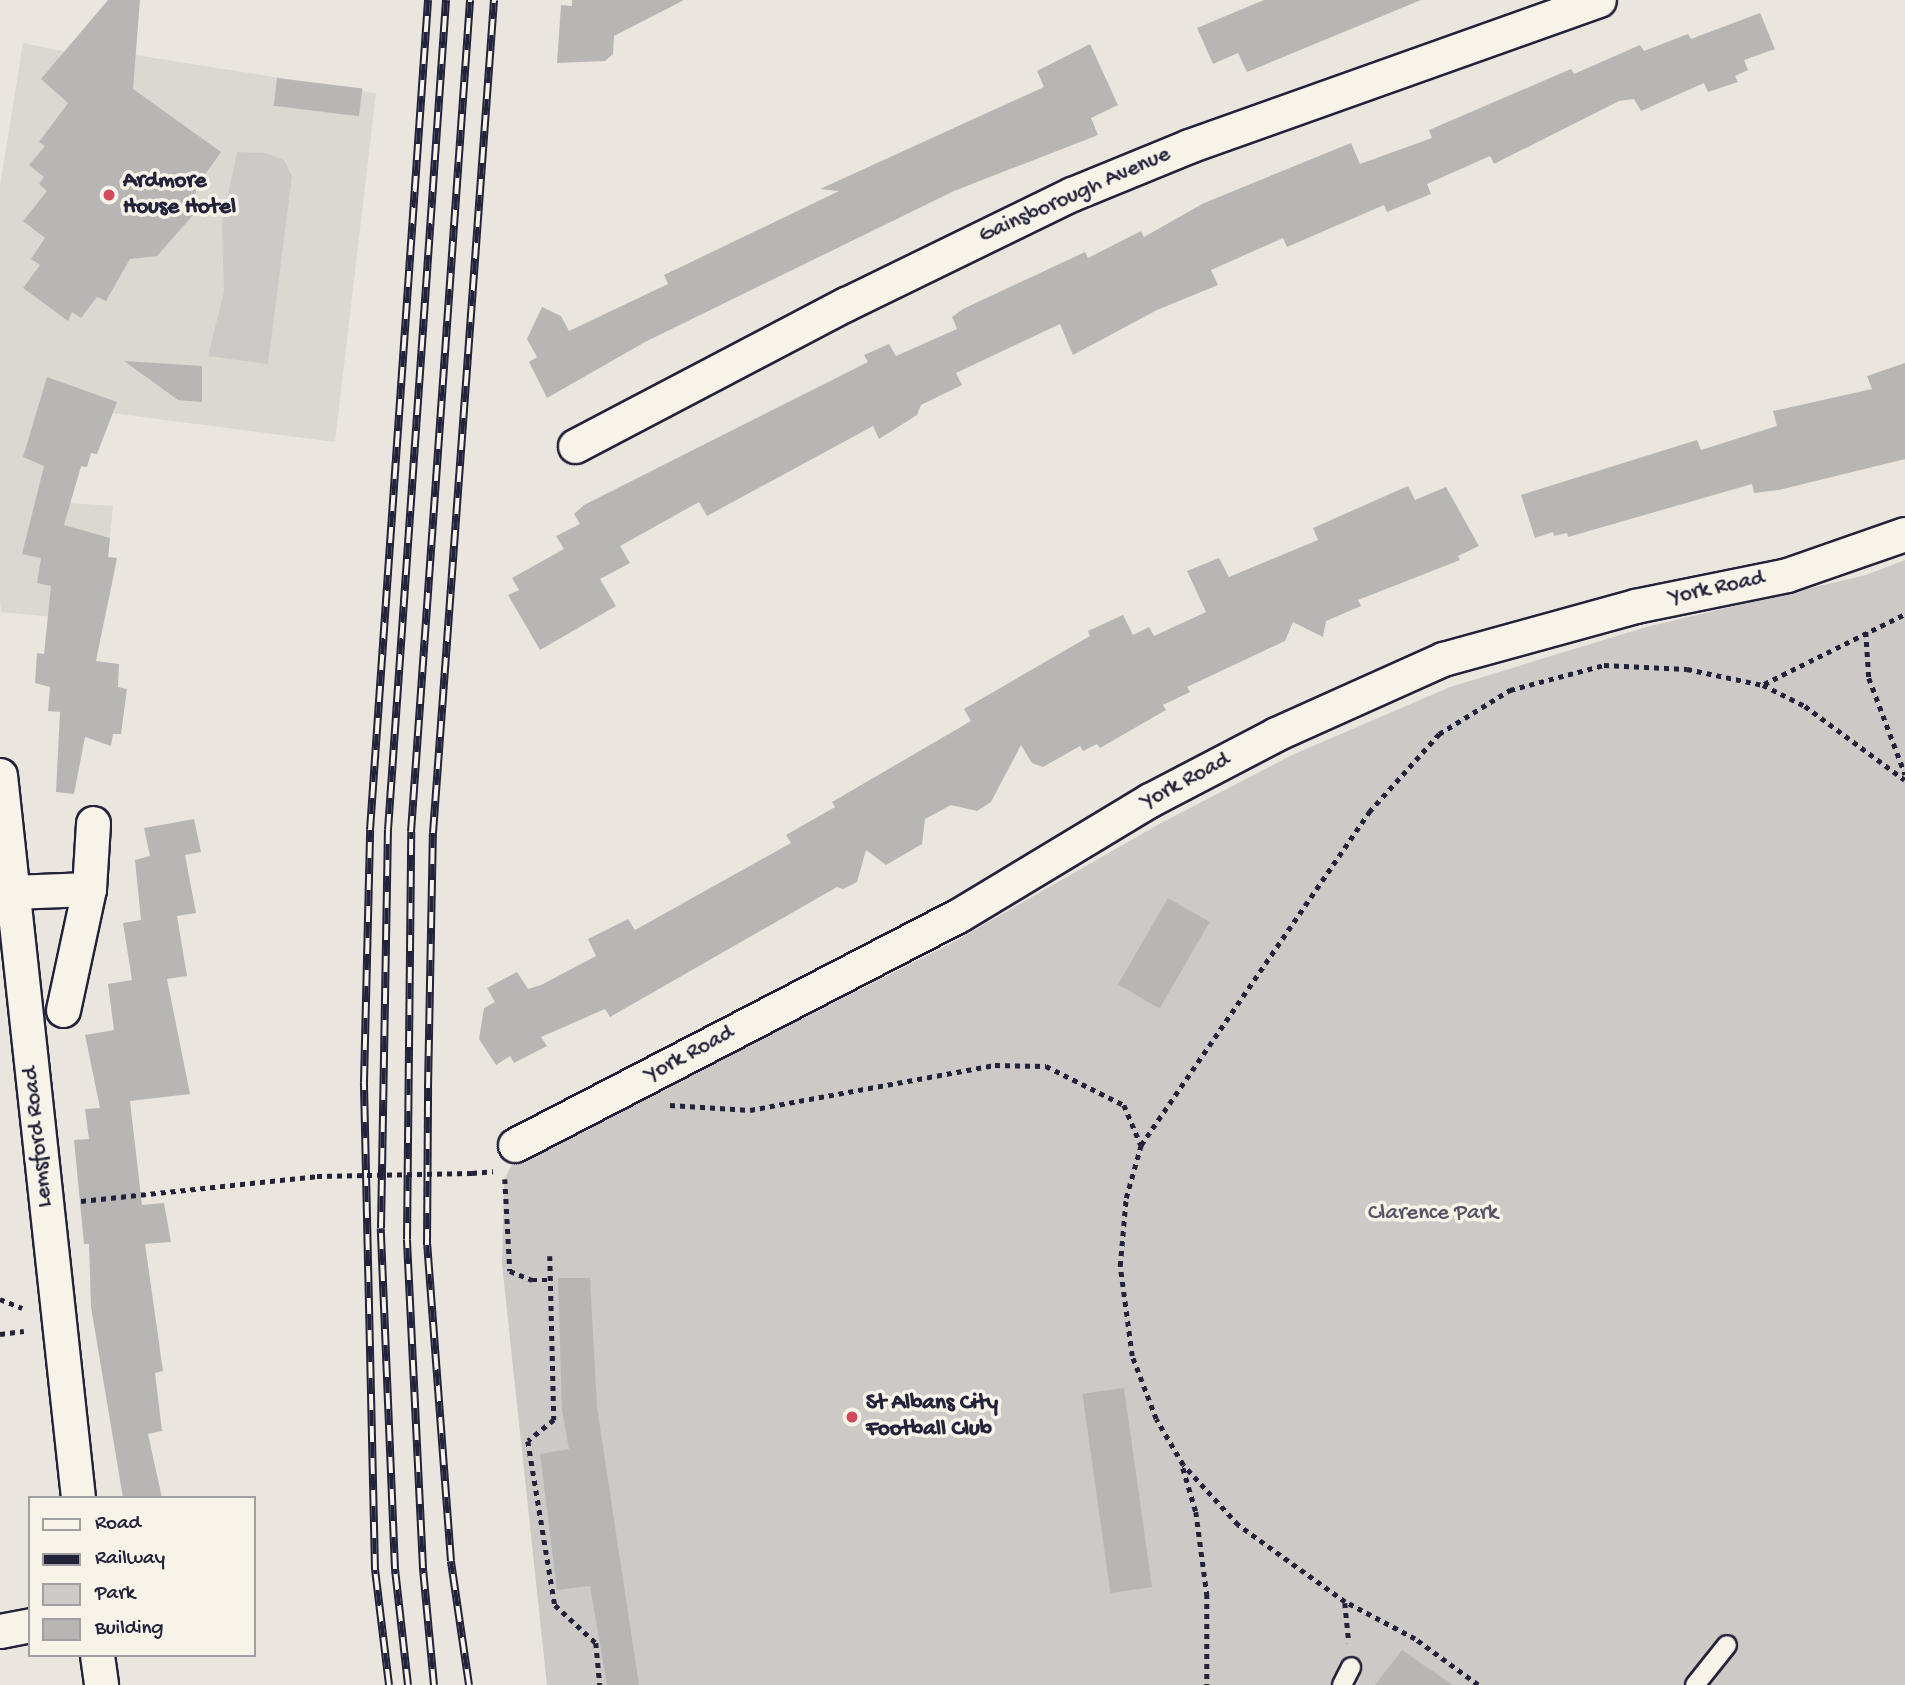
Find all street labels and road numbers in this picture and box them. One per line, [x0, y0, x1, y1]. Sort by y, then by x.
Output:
street label: Gainsborough Avenue [975, 141, 1175, 251]
street label: York Road [1667, 565, 1767, 613]
street label: York Road [1137, 747, 1235, 817]
street label: York Road [641, 1020, 739, 1090]
street label: Lemsford Road [18, 1065, 60, 1209]

